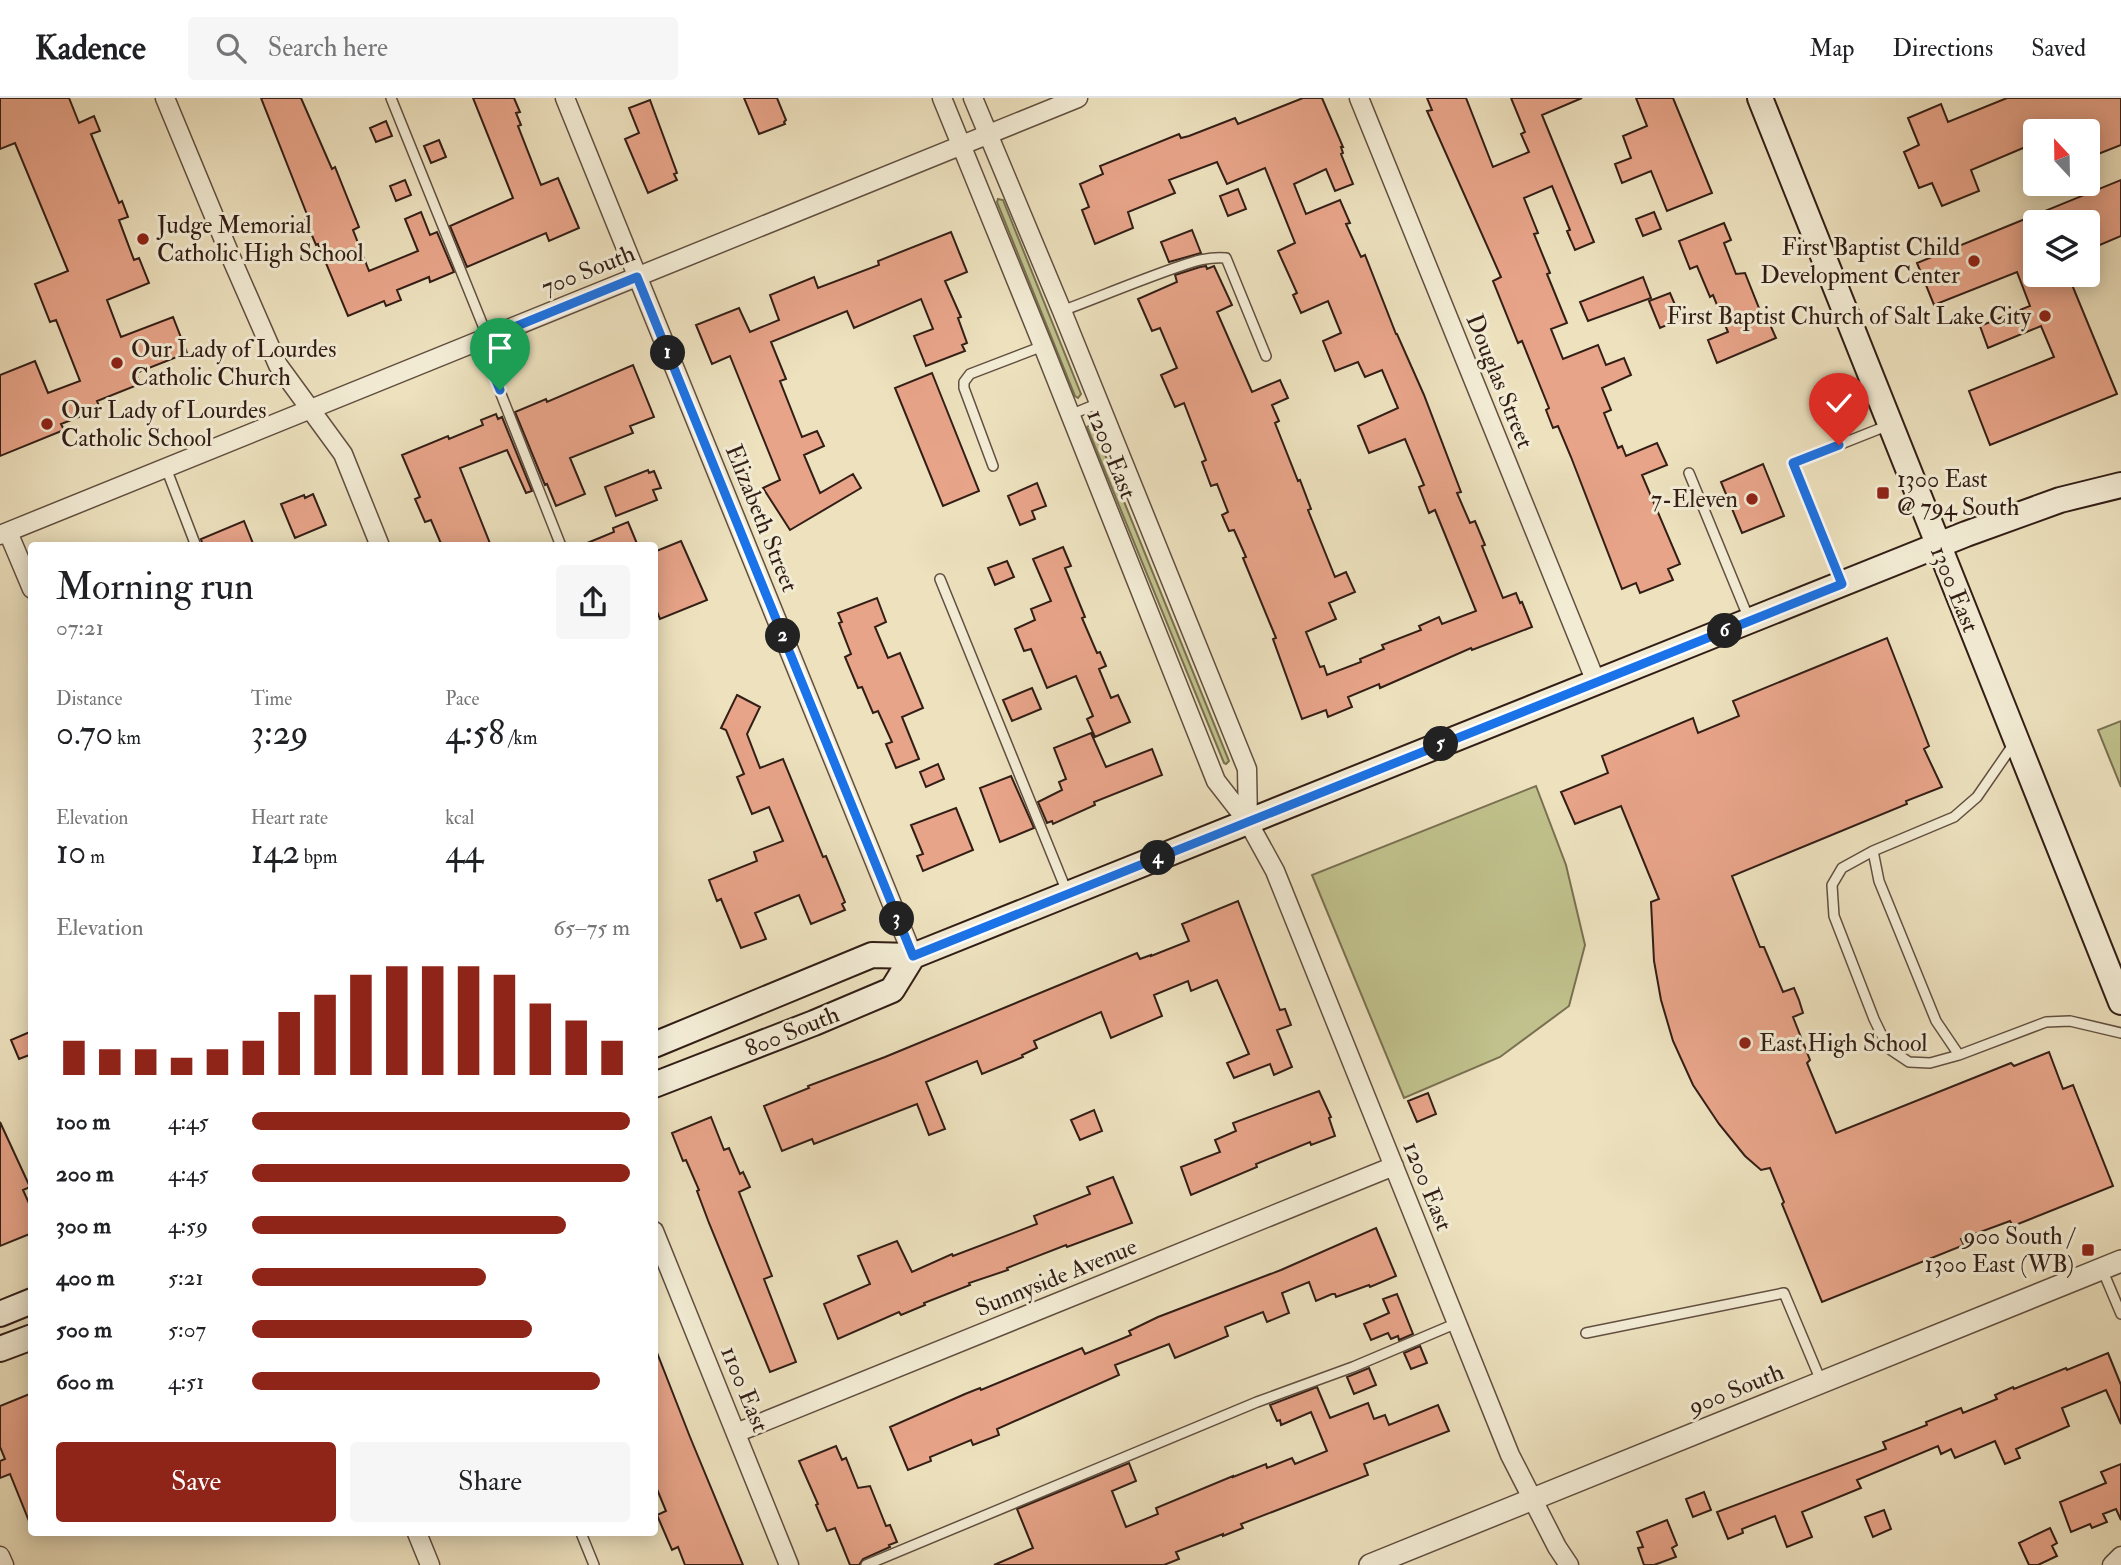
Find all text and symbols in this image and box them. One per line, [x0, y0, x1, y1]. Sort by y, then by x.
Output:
search box [188, 17, 678, 80]
text: Kadence [35, 28, 146, 69]
icon: search [212, 29, 250, 67]
text: Search here [268, 32, 388, 64]
text: Map [1809, 33, 1854, 64]
text: Directions [1892, 33, 1993, 64]
text: Saved [2031, 33, 2086, 64]
north arrow [2023, 119, 2100, 196]
map controls [2023, 119, 2100, 287]
place label: Judge Memorial Catholic High School [156, 210, 364, 269]
button: layers [2023, 210, 2100, 287]
marker: Judge Memorial Catholic High School [135, 231, 151, 247]
place label: First Baptist Child Development Center [1760, 232, 1960, 291]
street label: 700 South [537, 238, 640, 303]
marker: First Baptist Child Development Center [1966, 253, 1982, 269]
place label: First Baptist Church of Salt Lake City [1666, 301, 2031, 332]
marker: First Baptist Church of Salt Lake City [2037, 308, 2053, 324]
street label: Douglas Street [1458, 309, 1541, 453]
pin [470, 318, 530, 390]
icon: arrive [481, 329, 519, 367]
place label: Our Lady of Lourdes Catholic Church [131, 334, 336, 393]
pin: 1 [650, 336, 686, 370]
text: 1 [664, 340, 671, 364]
marker: Our Lady of Lourdes Catholic Church [109, 355, 125, 371]
pin [1809, 373, 1869, 445]
icon: check [1820, 384, 1858, 422]
place label: Our Lady of Lourdes Catholic School [61, 395, 266, 454]
street label: 1200 East [1080, 405, 1144, 504]
marker: Our Lady of Lourdes Catholic School [39, 416, 55, 432]
street label: Elizabeth Street [718, 440, 805, 597]
place label: 1300 East @ 794 South [1897, 464, 2020, 523]
place label: 7-Eleven [1651, 484, 1738, 515]
marker: 1300 East @ 794 South [1875, 485, 1891, 501]
marker: 7-Eleven [1744, 491, 1760, 507]
street label: 1300 East [1923, 541, 1986, 637]
text: Morning run [56, 563, 254, 611]
button: share [556, 565, 630, 639]
text: 07:21 [56, 613, 104, 642]
pin: 6 [1708, 614, 1742, 648]
pin: 2 [766, 618, 800, 654]
text: 6 [1720, 618, 1729, 642]
text: 2 [778, 623, 787, 647]
text: Distance [56, 687, 122, 711]
text: Time [251, 687, 292, 711]
text: Pace [445, 687, 479, 711]
text: 0.70 [56, 711, 113, 755]
text: 3:29 [251, 711, 308, 755]
text: 4:58 [445, 711, 505, 755]
text: km [113, 726, 141, 750]
text: /km [505, 726, 537, 750]
pin: 5 [1424, 726, 1458, 762]
text: 5 [1436, 731, 1445, 755]
text: Elevation [56, 806, 128, 830]
text: Heart rate [251, 806, 328, 830]
text: kcal [445, 806, 474, 830]
text: 10 [56, 830, 86, 874]
text: 142 [251, 830, 300, 874]
text: 44 [445, 830, 483, 874]
pin: 4 [1140, 840, 1176, 876]
text: m [86, 845, 105, 869]
text: bpm [300, 845, 337, 869]
text: 4 [1152, 845, 1163, 869]
pin: 3 [880, 902, 914, 936]
text: 3 [893, 906, 900, 930]
text: Elevation [56, 913, 144, 942]
text: 65–75 m [553, 913, 630, 942]
street label: 800 South [741, 998, 844, 1064]
place label: East High School [1759, 1028, 1927, 1059]
marker: East High School [1737, 1035, 1753, 1051]
text: 100 m [56, 1107, 110, 1136]
text: 4:45 [168, 1107, 209, 1136]
street label: 1200 East [1396, 1137, 1460, 1236]
text: 200 m [56, 1159, 114, 1188]
text: 4:45 [168, 1159, 209, 1188]
text: 300 m [56, 1211, 111, 1240]
text: 4:59 [168, 1211, 208, 1240]
place label: 900 South / 1300 East (WB) [1925, 1221, 2077, 1280]
street label: Sunnyside Avenue [971, 1231, 1142, 1324]
marker: 900 South / 1300 East (WB) [2080, 1242, 2096, 1258]
text: 400 m [56, 1263, 115, 1292]
text: 5:21 [168, 1263, 204, 1292]
text: 500 m [56, 1315, 112, 1344]
text: 5:07 [168, 1315, 206, 1344]
street label: 1100 East [713, 1342, 776, 1437]
street label: 900 South [1682, 1356, 1789, 1423]
text: 600 m [56, 1367, 114, 1396]
text: 4:51 [168, 1367, 204, 1396]
button: Save [56, 1442, 336, 1522]
button: Share [350, 1442, 630, 1522]

